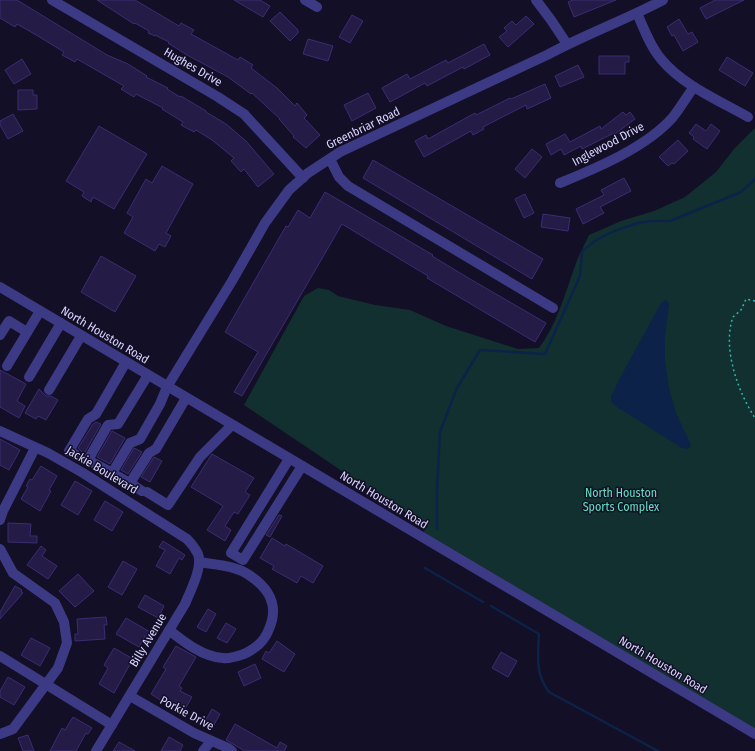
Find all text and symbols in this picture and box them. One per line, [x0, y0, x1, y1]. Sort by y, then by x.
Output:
street label: Hughes Drive [161, 45, 225, 89]
street label: Greenbriar Road [324, 104, 402, 152]
street label: Inglewood Drive [570, 119, 646, 169]
street label: North Houston Road [59, 303, 151, 367]
street label: Jackie Boulevard [64, 443, 140, 497]
street label: North Houston Road [338, 468, 430, 532]
park label: North Houston Sports Complex [583, 486, 660, 514]
street label: Billy Avenue [127, 611, 169, 669]
street label: North Houston Road [617, 633, 709, 697]
street label: Porkie Drive [158, 693, 216, 733]

